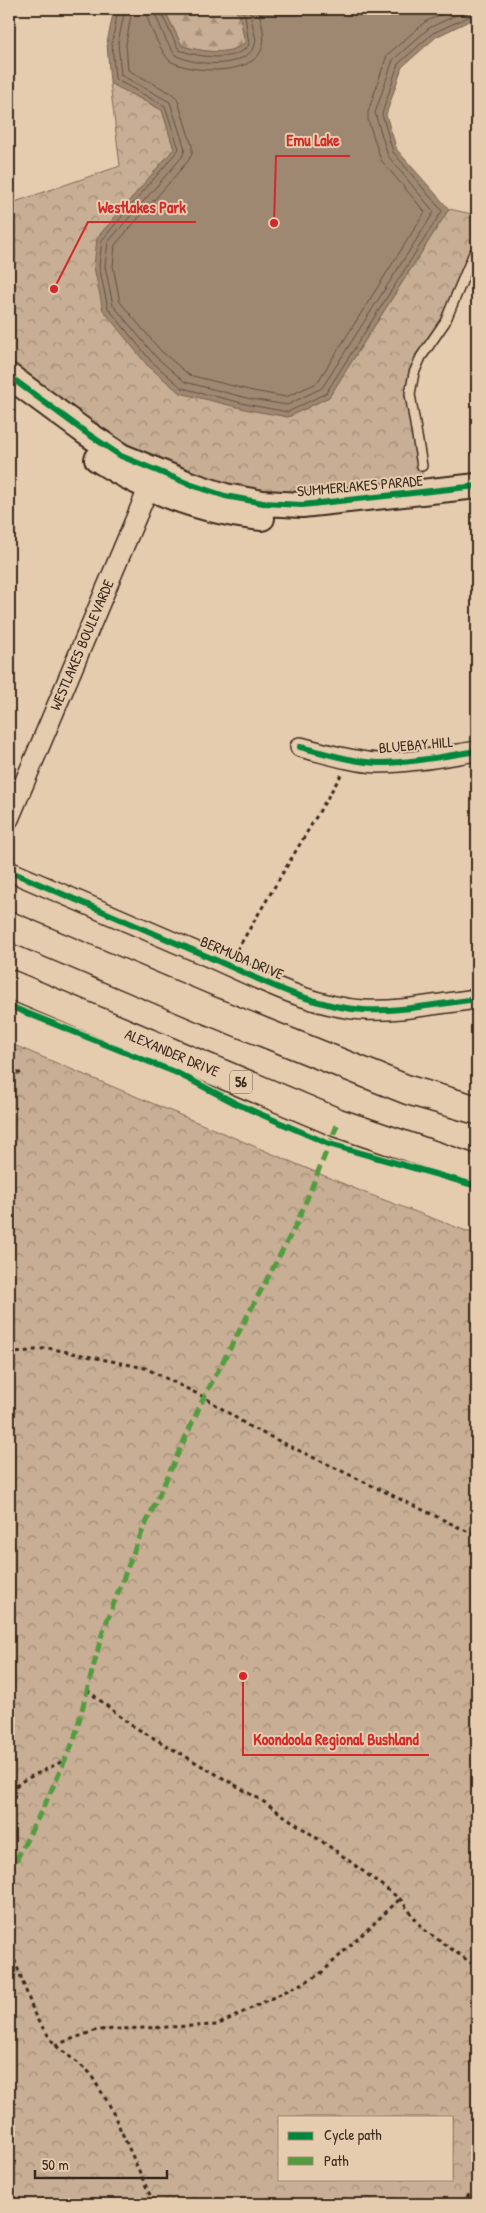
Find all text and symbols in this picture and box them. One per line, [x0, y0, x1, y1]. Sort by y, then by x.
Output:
callout: Emu Lake [276, 125, 350, 156]
text: Emu Lake [286, 129, 340, 151]
callout: Westlakes Park [88, 191, 196, 222]
text: Westlakes Park [98, 196, 186, 218]
street label: SUMMERLAKES PARADE [296, 469, 424, 501]
street label: WESTLAKES BOULEVARDE [44, 576, 119, 713]
street label: BLUEBAY HILL [378, 731, 455, 758]
street label: BERMUDA DRIVE [197, 931, 287, 985]
street label: ALEXANDER DRIVE [122, 1023, 223, 1082]
road number: 56 [230, 1070, 252, 1094]
callout: Koondoola Regional Bushland [243, 1724, 429, 1755]
text: Koondoola Regional Bushland [253, 1728, 419, 1751]
legend [278, 2116, 454, 2180]
text: Cycle path [324, 2124, 382, 2145]
scale bar [35, 2148, 168, 2180]
text: Path [324, 2150, 349, 2171]
text: 50 m [42, 2154, 69, 2175]

